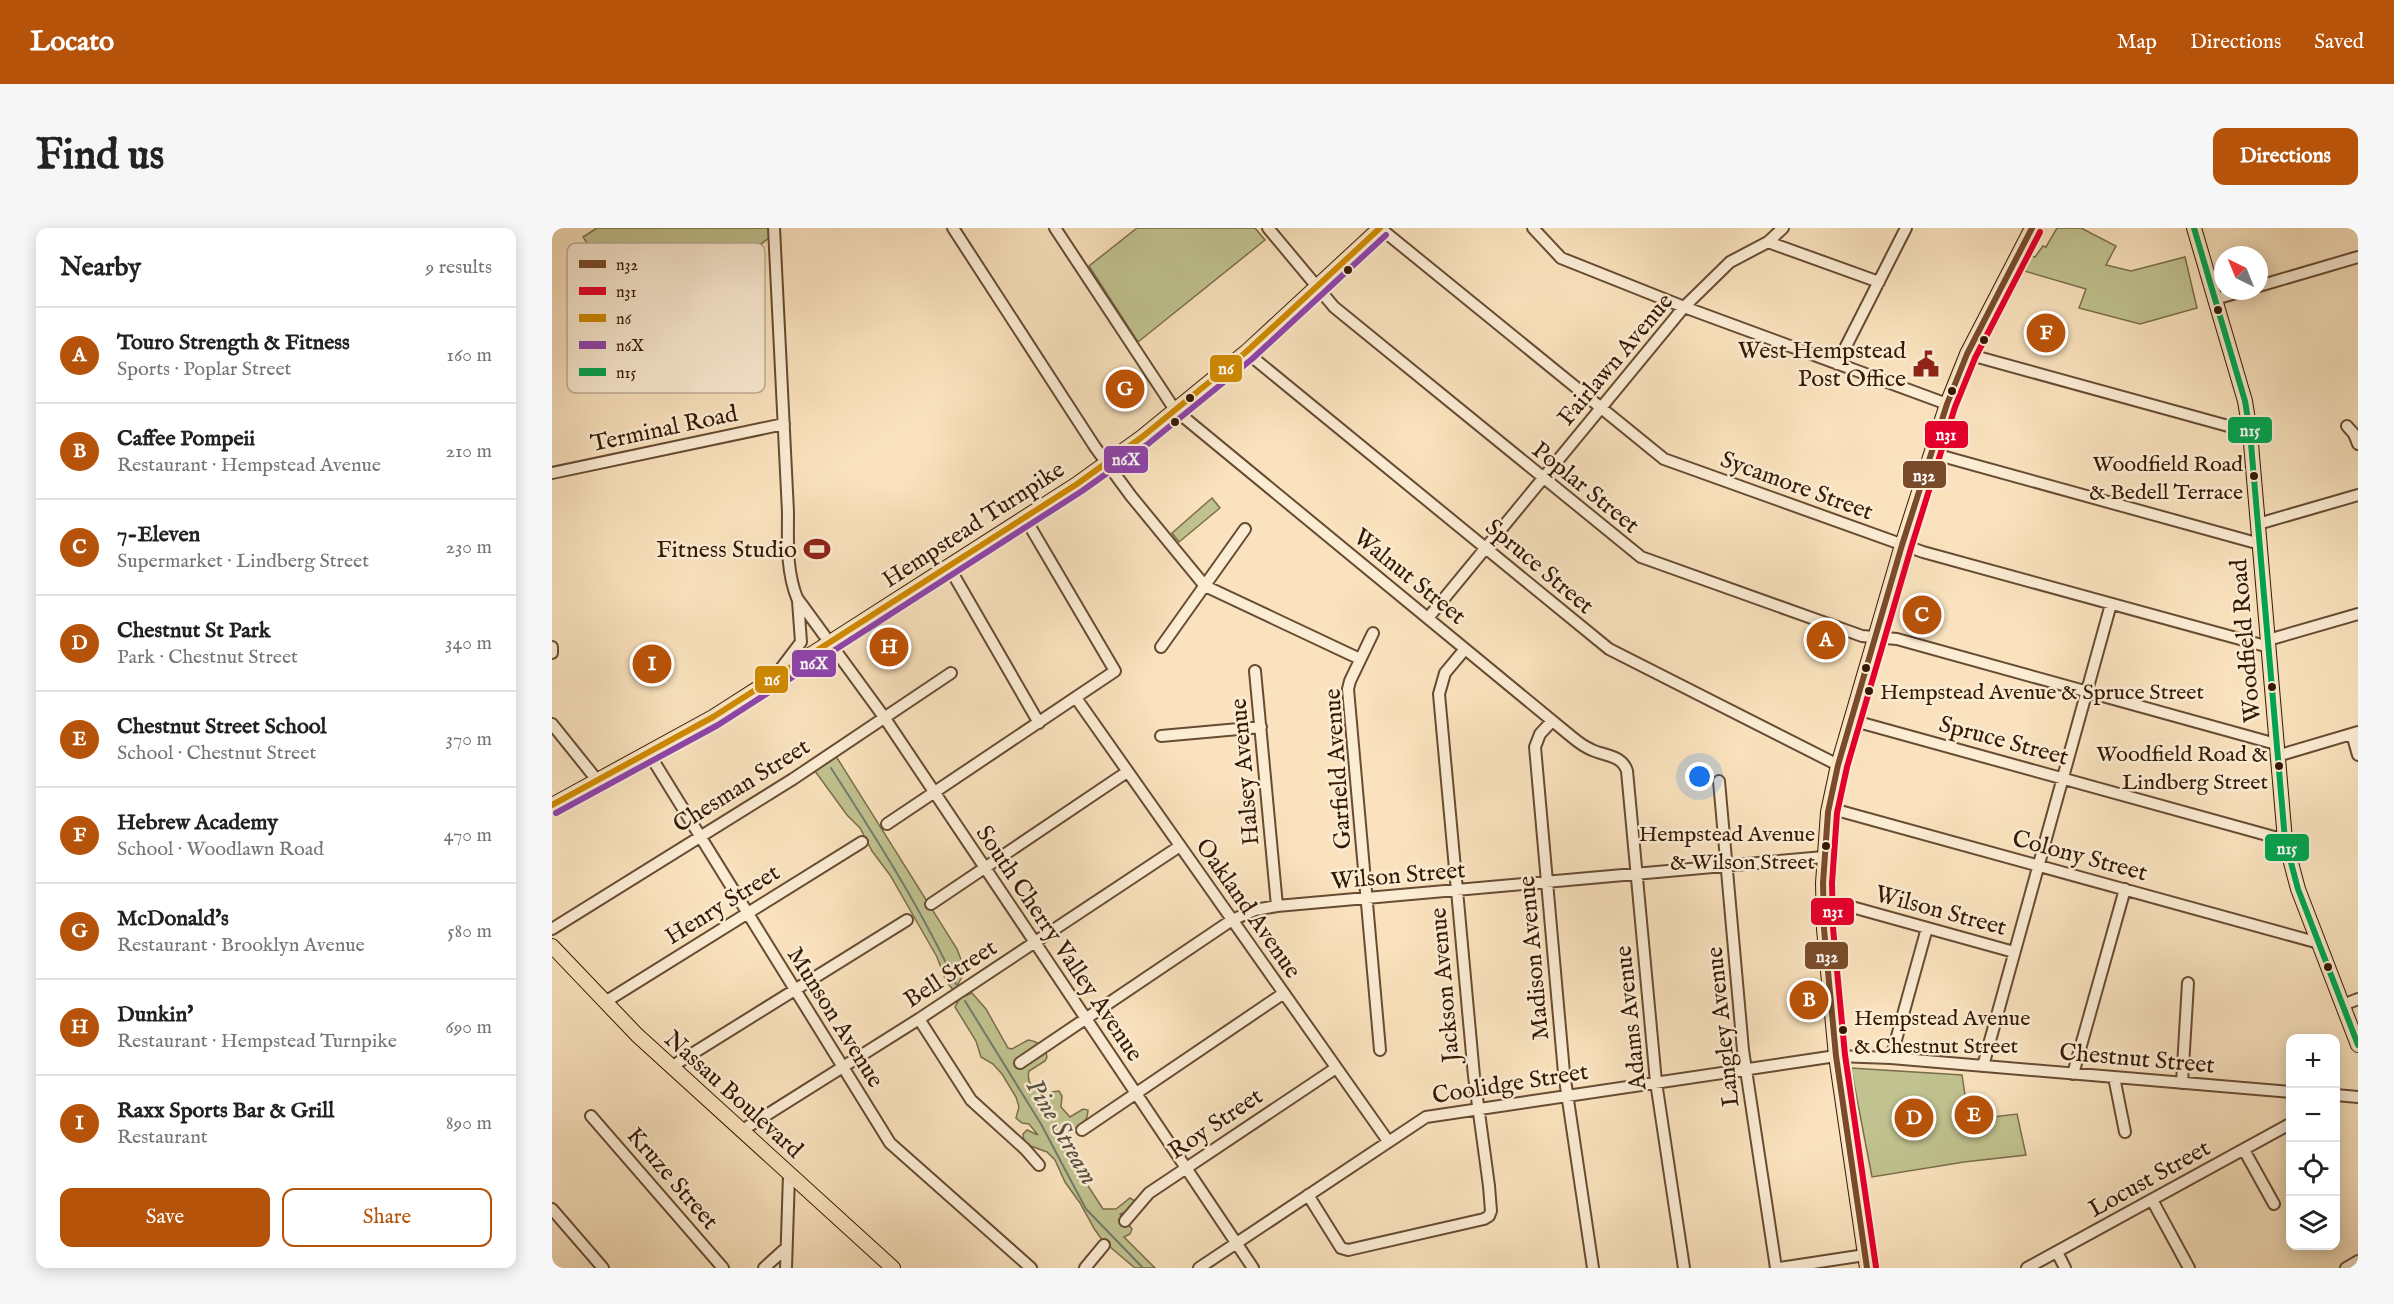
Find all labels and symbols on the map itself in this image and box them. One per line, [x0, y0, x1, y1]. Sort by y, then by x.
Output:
legend [567, 243, 765, 393]
north arrow [2214, 246, 2268, 300]
text: n32 [616, 256, 638, 276]
unlabelled marker [1342, 264, 1354, 276]
text: n31 [616, 283, 637, 303]
street label: Fairlawn Avenue [1551, 287, 1681, 433]
unlabelled marker [2212, 304, 2224, 316]
text: n6 [616, 310, 632, 330]
pin: F [2026, 310, 2066, 356]
unlabelled marker [1978, 334, 1990, 346]
place label: West Hempstead Post Office [1738, 336, 1906, 395]
text: n6X [616, 337, 644, 357]
public building icon: West Hempstead Post Office [1911, 349, 1941, 379]
line badge: n6 [1209, 354, 1243, 383]
text: n6 [1218, 360, 1235, 380]
text: n15 [616, 364, 636, 384]
pin: G [1106, 366, 1144, 412]
unlabelled marker [1946, 385, 1958, 397]
unlabelled marker [1184, 392, 1196, 404]
street label: Terminal Road [588, 399, 741, 460]
unlabelled marker [1169, 416, 1181, 428]
line badge: n15 [2227, 416, 2273, 444]
line badge: n31 [1924, 420, 1969, 449]
text: n15 [2240, 422, 2260, 442]
text: n31 [1936, 426, 1956, 446]
street label: Poplar Street [1525, 435, 1645, 541]
street label: Sycamore Street [1716, 444, 1877, 528]
line badge: n6X [1103, 445, 1149, 474]
text: n6X [1112, 451, 1141, 471]
place label: Woodfield Road & Bedell Terrace [2089, 451, 2243, 507]
street label: Hempstead Turnpike [877, 455, 1071, 596]
line badge: n32 [1902, 460, 1947, 489]
text: n32 [1913, 467, 1935, 487]
marker: Woodfield Road & Bedell Terrace [2248, 470, 2260, 482]
street label: Spruce Street [1478, 513, 1600, 622]
street label: Walnut Street [1346, 522, 1472, 632]
sports icon: Fitness Studio [802, 534, 832, 564]
place label: Fitness Studio [656, 535, 797, 566]
street label: Woodfield Road [2224, 558, 2269, 724]
pin: C [1902, 592, 1942, 638]
pin: A [1806, 618, 1846, 662]
pin: H [870, 624, 908, 670]
pin: I [632, 642, 672, 686]
line badge: n6X [791, 649, 837, 678]
text: n6X [800, 655, 829, 675]
unlabelled marker [1860, 662, 1872, 674]
line badge: n6 [754, 665, 789, 694]
text: n6 [764, 671, 781, 691]
place label: Hempstead Avenue & Spruce Street [1880, 679, 2204, 707]
unlabelled marker [2266, 681, 2278, 693]
marker: Hempstead Avenue & Spruce Street [1863, 685, 1875, 697]
street label: Garfield Avenue [1317, 687, 1360, 850]
street label: Halsey Avenue [1224, 697, 1267, 847]
street label: Spruce Street [1936, 709, 2072, 774]
street label: Chesman Street [667, 732, 816, 841]
place label: Woodfield Road & Lindberg Street [2096, 741, 2268, 797]
marker: Woodfield Road & Lindberg Street [2273, 760, 2285, 772]
your location [1685, 762, 1714, 791]
street label: South Cherry Valley Avenue [968, 820, 1149, 1068]
place label: Hempstead Avenue & Wilson Street [1639, 821, 1815, 877]
street label: Colony Street [2009, 824, 2151, 889]
street label: Oakland Avenue [1188, 833, 1308, 985]
line badge: n15 [2264, 833, 2310, 862]
marker: Hempstead Avenue & Wilson Street [1820, 840, 1832, 852]
text: n15 [2277, 840, 2297, 860]
street label: Wilson Street [1330, 855, 1467, 898]
street label: Henry Street [660, 858, 786, 953]
street label: Madison Avenue [1512, 874, 1557, 1041]
street label: Wilson Street [1871, 879, 2010, 944]
line badge: n31 [1810, 897, 1855, 926]
text: n31 [1823, 903, 1843, 923]
street label: Jackson Avenue [1423, 906, 1468, 1067]
street label: Bell Street [898, 933, 1003, 1016]
line badge: n32 [1804, 941, 1849, 970]
street label: Munson Avenue [779, 942, 890, 1094]
street label: Adams Avenue [1609, 944, 1655, 1093]
street label: Langley Avenue [1700, 945, 1747, 1109]
text: n32 [1816, 948, 1838, 968]
unlabelled marker [2322, 961, 2334, 973]
pin: B [1790, 978, 1828, 1022]
place label: Hempstead Avenue & Chestnut Street [1854, 1005, 2030, 1061]
marker: Hempstead Avenue & Chestnut Street [1837, 1024, 1849, 1036]
street label: Nassau Boulevard [657, 1025, 809, 1166]
street label: Chestnut Street [2058, 1037, 2216, 1082]
street label: Coolidge Street [1430, 1057, 1590, 1112]
water label: Pine Stream [1018, 1073, 1105, 1191]
street label: Roy Street [1163, 1081, 1269, 1167]
pin: E [1954, 1092, 1994, 1138]
pin: D [1894, 1096, 1934, 1140]
street label: Kruze Street [619, 1121, 725, 1237]
street label: Locust Street [2083, 1133, 2216, 1225]

